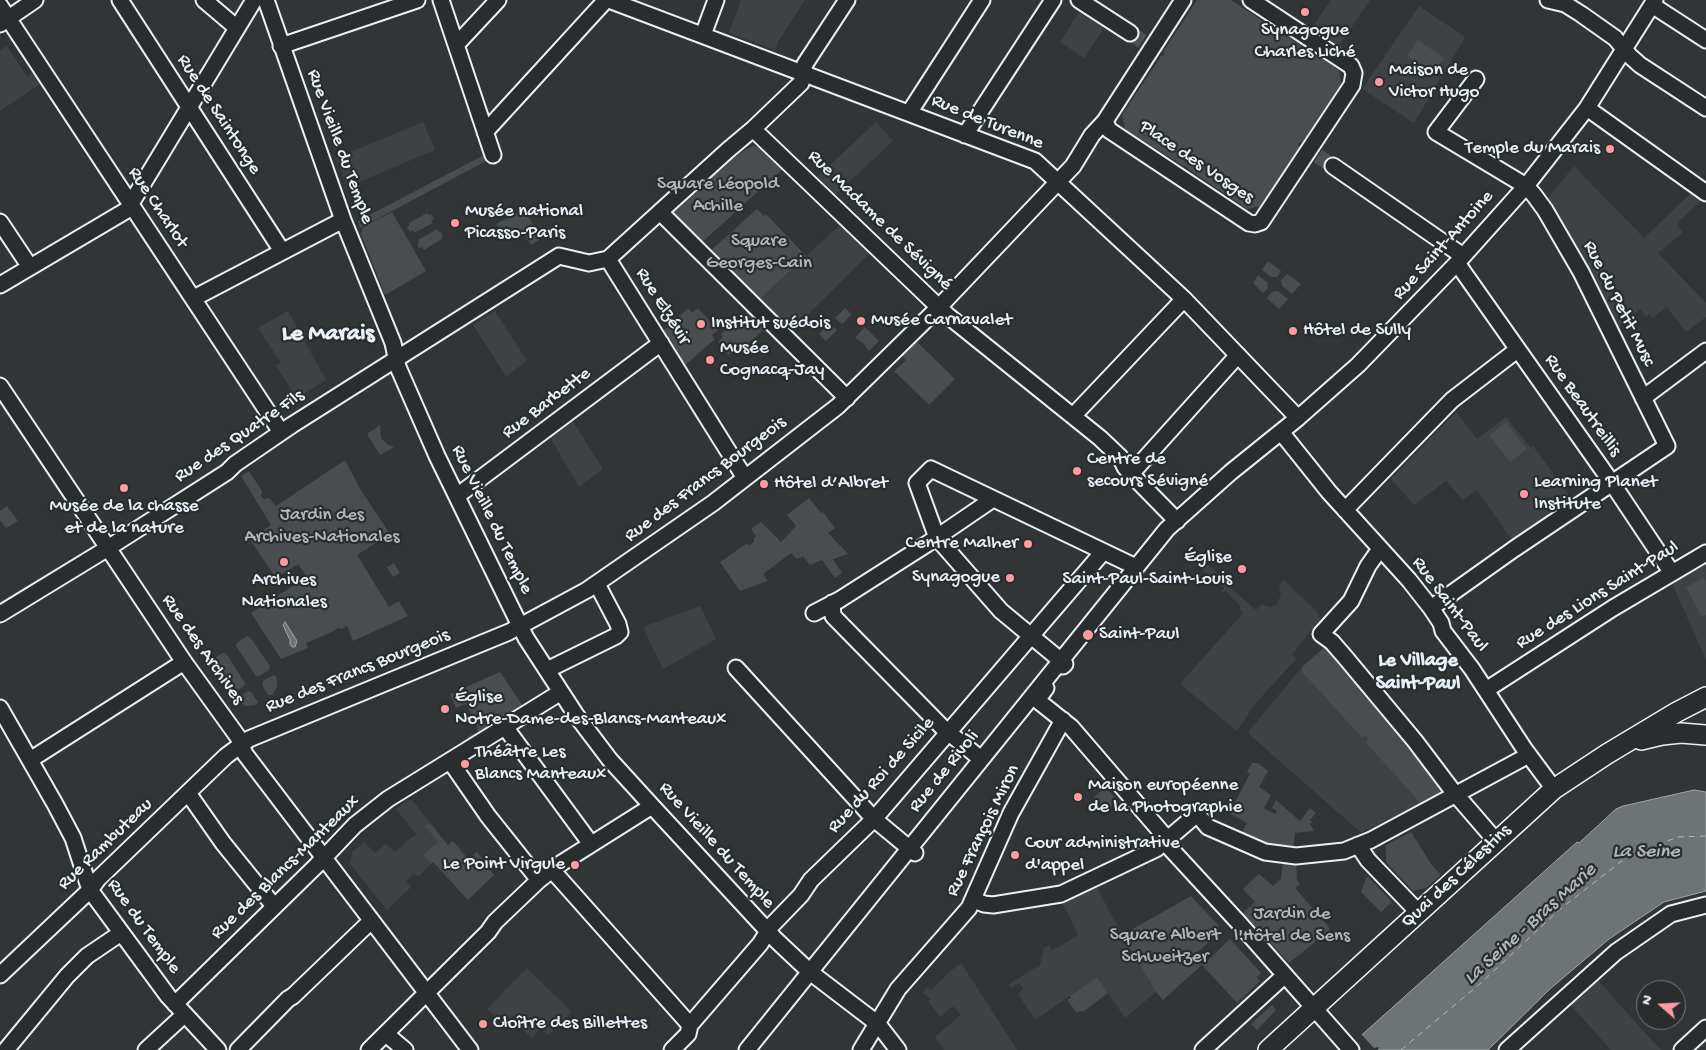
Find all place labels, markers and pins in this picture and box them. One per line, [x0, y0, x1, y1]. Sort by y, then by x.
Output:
marker: Synagogue Charles Liché [1299, 6, 1311, 18]
place label: Synagogue Charles Liché [1255, 20, 1355, 64]
place label: Maison de Victor Hugo [1389, 60, 1479, 104]
marker: Maison de Victor Hugo [1373, 76, 1385, 88]
place label: Temple du Marais [1465, 138, 1600, 160]
marker: Temple du Marais [1604, 143, 1616, 155]
place label: Musée national Picasso-Paris [465, 201, 583, 245]
marker: Musée national Picasso-Paris [449, 217, 461, 229]
place label: Musée Carnavalet [871, 310, 1012, 332]
place label: Institut suédois [711, 313, 830, 335]
marker: Musée Carnavalet [855, 315, 867, 327]
marker: Institut suédois [695, 318, 707, 330]
place label: Hôtel de Sully [1303, 320, 1411, 342]
marker: Hôtel de Sully [1287, 325, 1299, 337]
place label: Musée Cognacq-Jay [720, 338, 824, 382]
marker: Musée Cognacq-Jay [704, 354, 716, 366]
place label: Centre de secours Sévigné [1087, 449, 1208, 493]
marker: Centre de secours Sévigné [1071, 465, 1083, 477]
place label: Learning Planet Institute [1534, 472, 1657, 516]
place label: Hôtel d’Albret [774, 473, 888, 495]
marker: Hôtel d’Albret [758, 478, 770, 490]
marker: Musée de la chasse et de la nature [118, 482, 130, 494]
marker: Learning Planet Institute [1518, 488, 1530, 500]
place label: Musée de la chasse et de la nature [50, 496, 198, 540]
place label: Centre Malher [905, 533, 1018, 555]
marker: Centre Malher [1022, 538, 1034, 550]
place label: Église Saint-Paul-Saint-Louis [1063, 547, 1232, 591]
marker: Archives Nationales [278, 556, 290, 568]
marker: Église Saint-Paul-Saint-Louis [1236, 563, 1248, 575]
place label: Synagogue [912, 567, 1000, 589]
place label: Archives Nationales [241, 570, 327, 614]
marker: Synagogue [1004, 572, 1016, 584]
place label: Saint-Paul [1099, 624, 1179, 646]
marker: Saint-Paul [1081, 628, 1095, 642]
place label: Église Notre-Dame-des-Blancs-Manteaux [455, 687, 726, 731]
marker: Église Notre-Dame-des-Blancs-Manteaux [439, 703, 451, 715]
place label: Théâtre Les Blancs Manteaux [475, 742, 606, 786]
marker: Théâtre Les Blancs Manteaux [459, 758, 471, 770]
place label: Maison européenne de la Photographie [1088, 775, 1242, 819]
marker: Maison européenne de la Photographie [1072, 791, 1084, 803]
place label: Cour administrative d'appel [1025, 833, 1180, 877]
marker: Cour administrative d'appel [1009, 849, 1021, 861]
place label: Le Point Virgule [443, 854, 565, 876]
marker: Le Point Virgule [569, 859, 581, 871]
place label: Cloître des Billettes [493, 1013, 647, 1035]
marker: Cloître des Billettes [477, 1018, 489, 1030]

